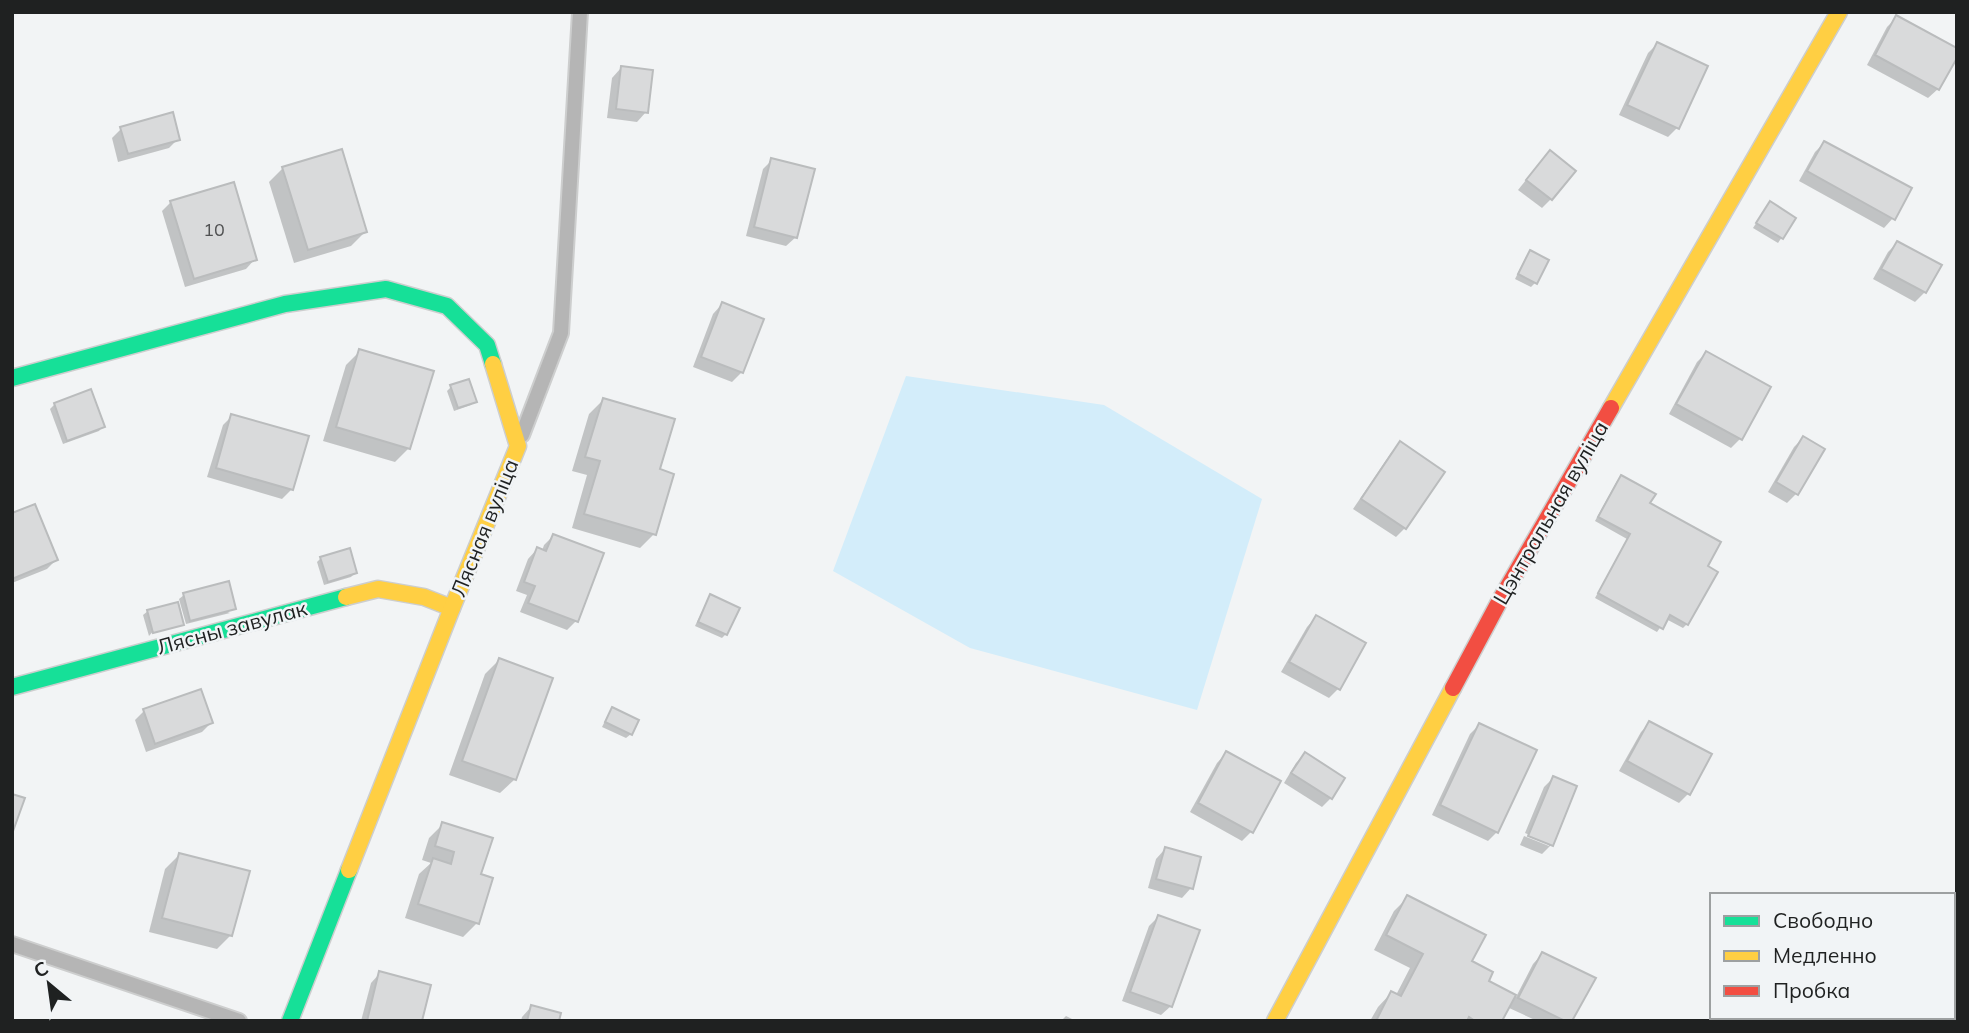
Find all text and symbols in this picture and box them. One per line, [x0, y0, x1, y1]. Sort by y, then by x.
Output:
house number: 10 [203, 218, 225, 241]
street label: Цэнтральная вуліца [1487, 416, 1613, 609]
street label: Лясная вуліца [445, 455, 523, 600]
street label: Лясны завулак [154, 594, 310, 660]
legend [1710, 893, 1955, 1019]
text: Свободно [1773, 907, 1873, 933]
text: Медленно [1773, 942, 1877, 968]
north arrow [14, 949, 84, 1019]
text: С [29, 955, 52, 983]
text: Пробка [1773, 977, 1850, 1003]

